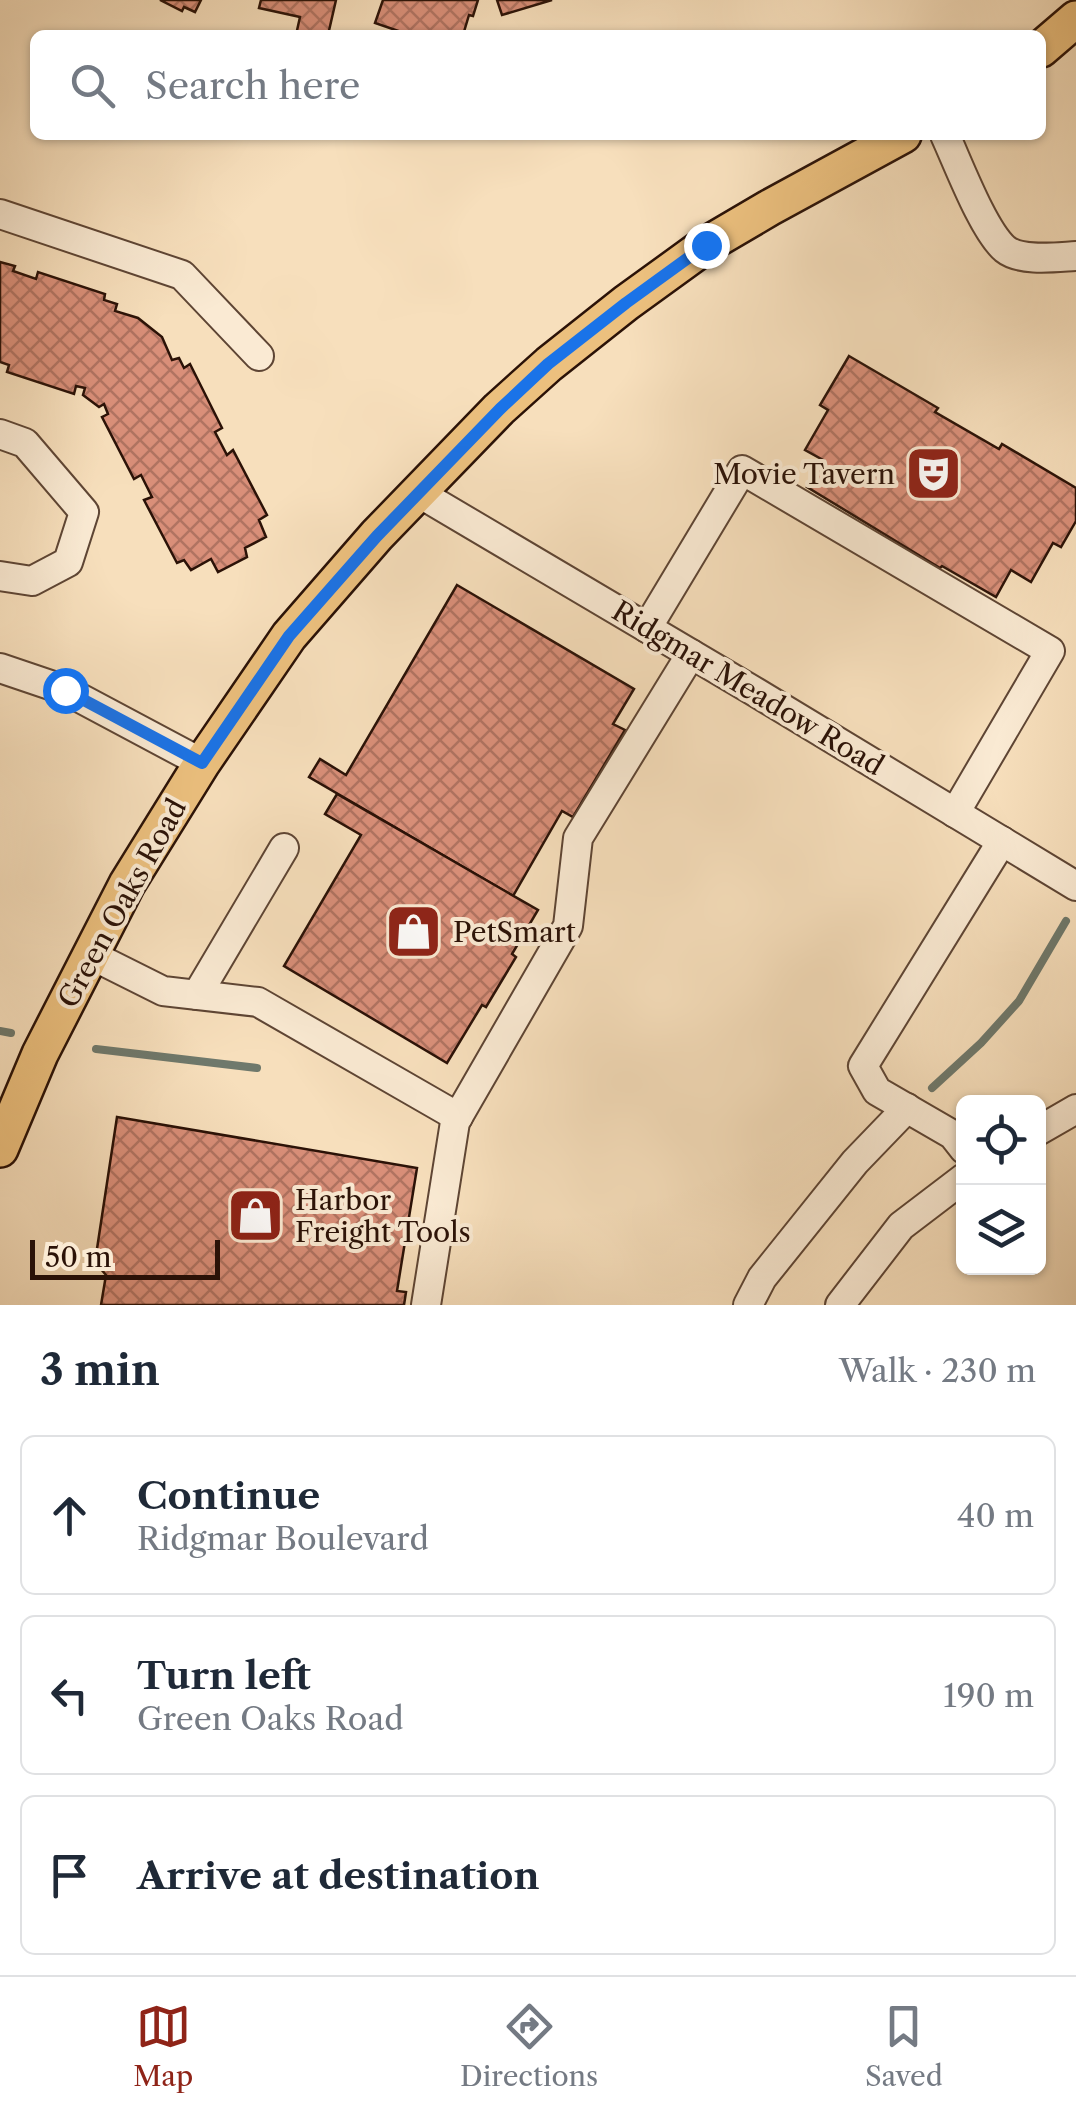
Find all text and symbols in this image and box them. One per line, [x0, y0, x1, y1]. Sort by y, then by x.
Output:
search box [30, 30, 1046, 140]
icon: search [65, 58, 120, 113]
text: Search here [145, 62, 360, 109]
route end [684, 223, 730, 269]
theatre icon: Movie Tavern [904, 444, 964, 504]
place label: Movie Tavern [713, 457, 895, 491]
street label: Ridgmar Meadow Road [606, 593, 890, 783]
route start [43, 668, 89, 714]
street label: Green Oaks Road [51, 793, 193, 1013]
shop icon: PetSmart [384, 902, 444, 962]
place label: PetSmart [453, 915, 576, 949]
map controls [956, 1095, 1046, 1275]
button: locate [956, 1095, 1046, 1185]
place label: Harbor Freight Tools [295, 1183, 471, 1249]
button: layers [956, 1185, 1046, 1275]
shop icon: Harbor Freight Tools [226, 1186, 286, 1246]
scale bar [30, 1235, 220, 1280]
text: 50 m [45, 1240, 112, 1274]
text: 3 min [40, 1344, 160, 1396]
text: Walk · 230 m [839, 1351, 1036, 1390]
text: Continue [137, 1472, 320, 1519]
icon: ahead [42, 1488, 97, 1543]
text: 40 m [957, 1496, 1034, 1535]
text: Ridgmar Boulevard [137, 1519, 429, 1558]
text: Turn left [137, 1652, 311, 1699]
icon: left [42, 1668, 97, 1723]
text: 190 m [943, 1676, 1034, 1715]
text: Green Oaks Road [137, 1699, 404, 1738]
icon: arrive [42, 1848, 97, 1903]
text: Arrive at destination [137, 1852, 540, 1899]
tab: Map [133, 1999, 193, 2093]
tab: Directions [460, 1999, 598, 2093]
tab: Saved [865, 1999, 943, 2093]

